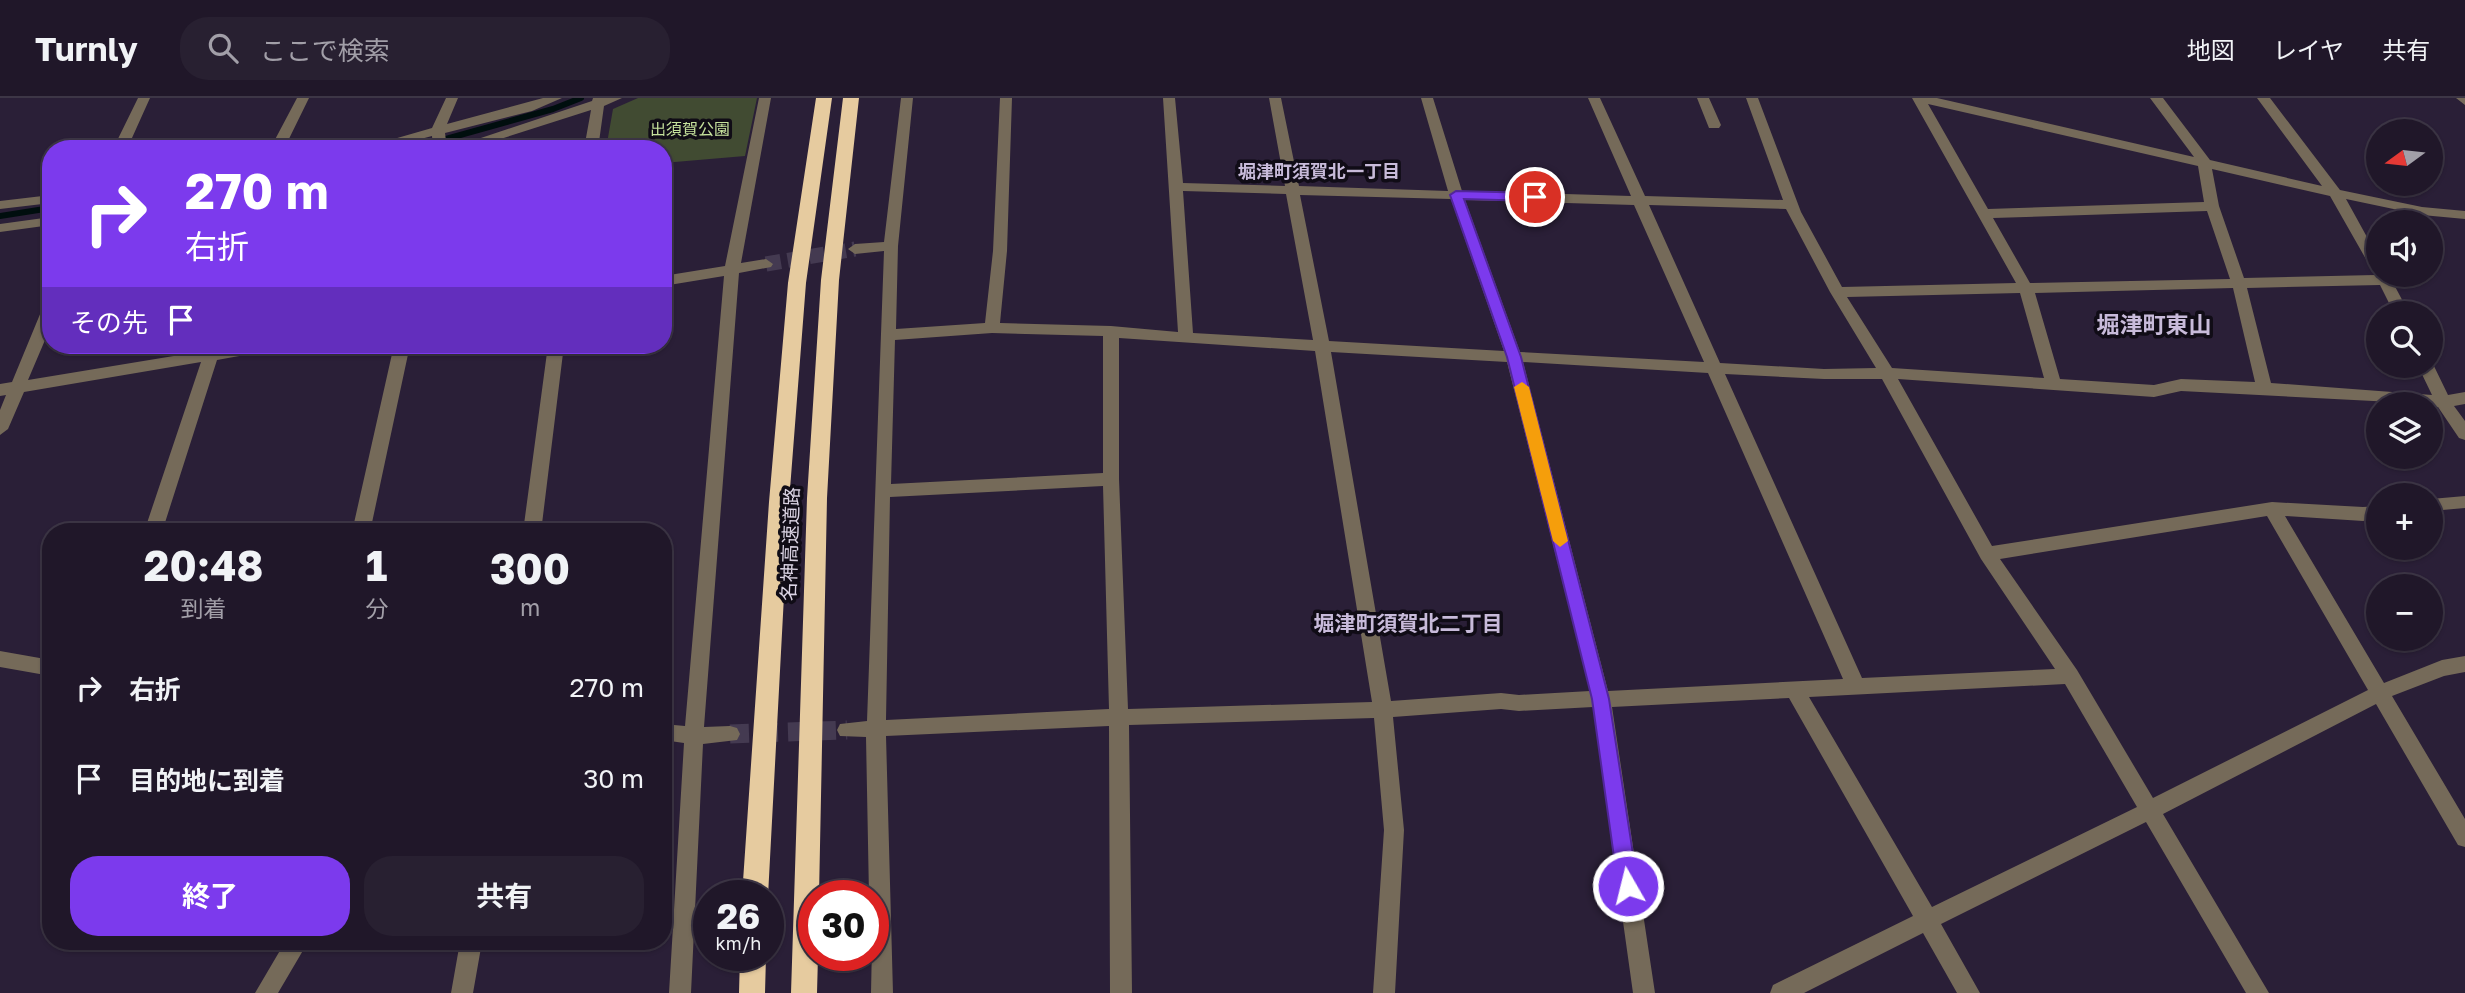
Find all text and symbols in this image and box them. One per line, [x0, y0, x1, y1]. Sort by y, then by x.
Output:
search box [180, 17, 670, 80]
text: Turnly [35, 29, 138, 68]
icon: search [204, 29, 242, 67]
text: ここで検索 [260, 35, 390, 66]
text: 地図 [2187, 35, 2235, 64]
text: レイヤ [2273, 35, 2344, 64]
text: 共有 [2382, 35, 2430, 64]
park label: 出須賀公園 [650, 119, 730, 139]
north arrow [2366, 119, 2443, 196]
map controls [2366, 119, 2443, 651]
district label: 堀津町須賀北一丁目 [1238, 160, 1400, 182]
text: 270 m [185, 161, 329, 220]
pin [1505, 167, 1565, 227]
icon: right [70, 168, 161, 259]
icon: arrive [1516, 178, 1554, 216]
button: sound [2366, 210, 2443, 287]
text: 右折 [185, 227, 249, 265]
icon: arrive [162, 301, 200, 339]
button: search [2366, 301, 2443, 378]
text: その先 [70, 307, 148, 338]
district label: 堀津町東山 [2097, 310, 2212, 338]
button: layers [2366, 392, 2443, 469]
button: + [2366, 483, 2443, 560]
street label: 名神高速道路 [776, 487, 803, 601]
text: 20:48 [144, 540, 263, 590]
text: 1 [366, 540, 387, 590]
text: 300 [490, 543, 570, 593]
button: − [2366, 574, 2443, 651]
text: m [520, 593, 540, 621]
text: 到着 [181, 594, 227, 622]
text: 分 [365, 594, 388, 622]
district label: 堀津町須賀北二丁目 [1314, 610, 1503, 636]
icon: right [70, 669, 108, 707]
text: 270 m [570, 672, 644, 703]
text: 右折 [129, 674, 181, 705]
icon: arrive [70, 760, 108, 798]
text: 30 m [583, 763, 644, 794]
text: 目的地に到着 [129, 765, 285, 796]
position arrow [1591, 849, 1665, 923]
button: 終了 [70, 856, 350, 936]
button: 共有 [364, 856, 644, 936]
speed limit sign: 30 [798, 880, 889, 971]
text: 26 [717, 895, 760, 937]
text: km/h [716, 932, 761, 954]

